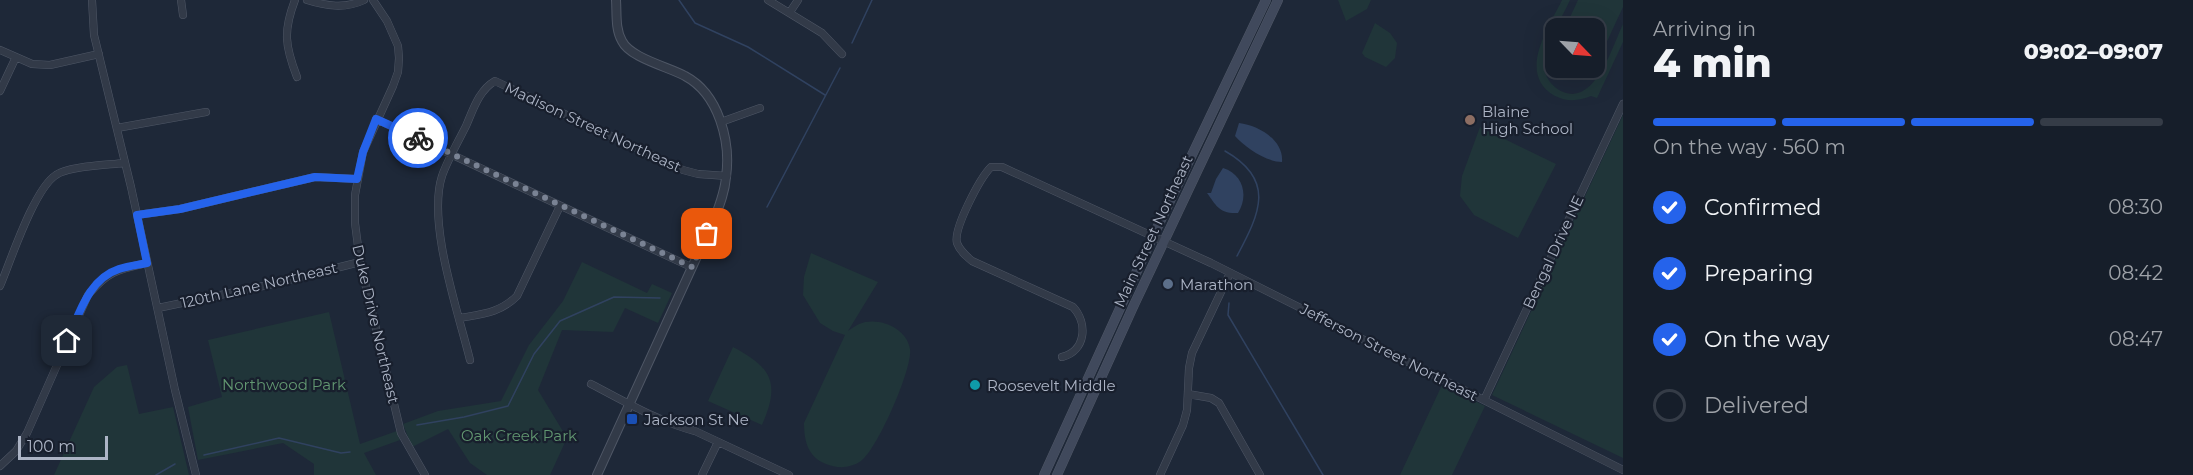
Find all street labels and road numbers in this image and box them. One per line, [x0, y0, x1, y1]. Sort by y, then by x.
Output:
street label: Madison Street Northeast [502, 78, 684, 176]
street label: Main Street Northeast [1109, 152, 1197, 310]
street label: Bengal Drive NE [1518, 192, 1588, 312]
street label: Duke Drive Northeast [348, 243, 404, 405]
street label: 120th Lane Northeast [179, 258, 339, 312]
street label: Jefferson Street Northeast [1296, 298, 1481, 405]

